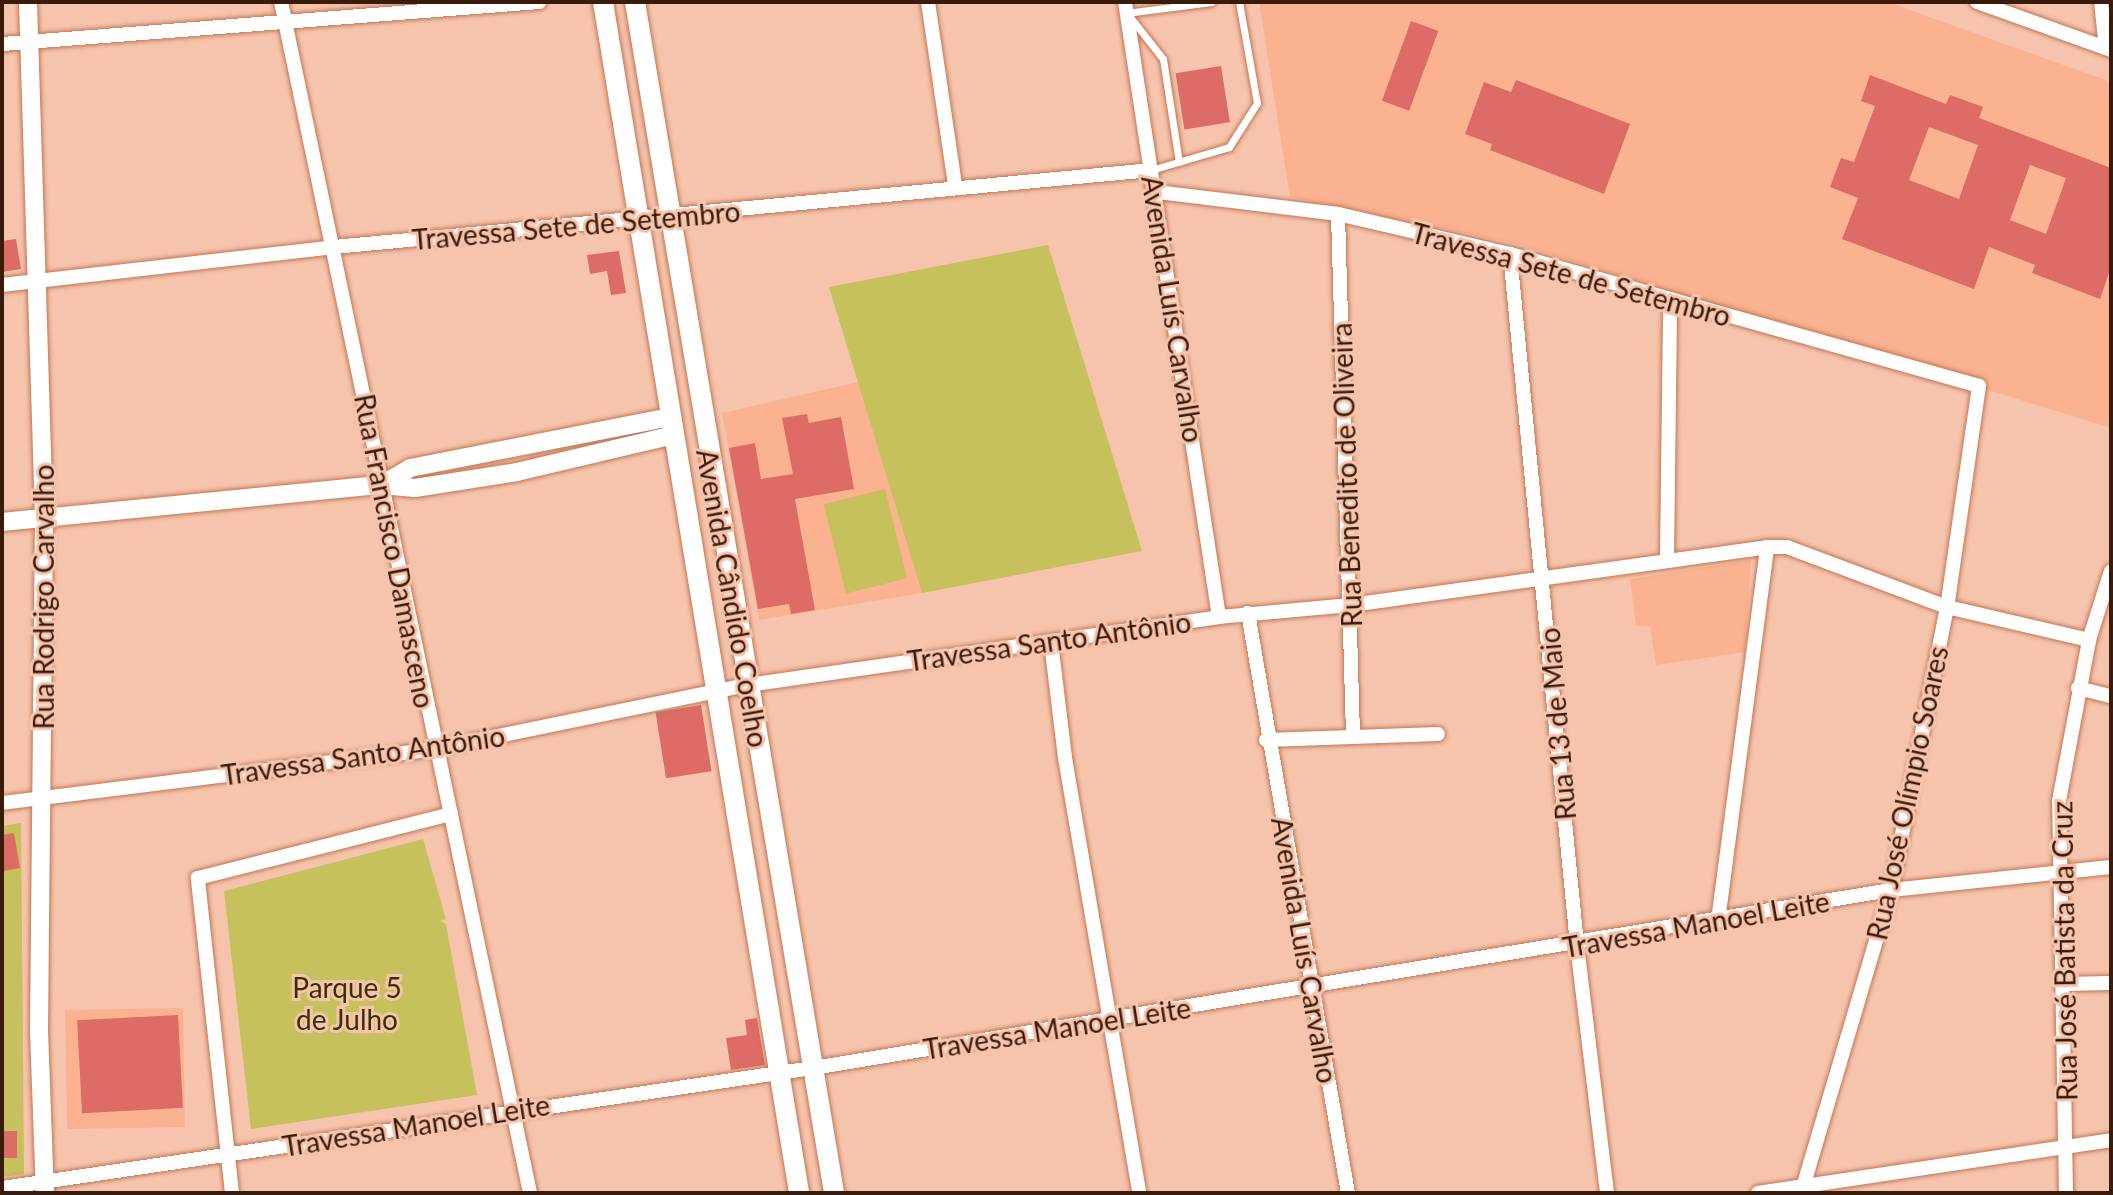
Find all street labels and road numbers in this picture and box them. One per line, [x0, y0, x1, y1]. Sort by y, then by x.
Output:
street label: Avenida Luís Carvalho [1135, 173, 1211, 445]
street label: Travessa Sete de Setembro [411, 194, 741, 256]
street label: Travessa Sete de Setembro [1408, 215, 1734, 333]
street label: Rua Benedito de Oliveira [1324, 322, 1368, 628]
street label: Rua Francisco Damasceno [348, 391, 442, 711]
street label: Avenida Cândido Coelho [690, 446, 776, 750]
street label: Rua Rodrigo Carvalho [26, 464, 60, 730]
street label: Travessa Santo Antônio [905, 604, 1193, 678]
street label: Rua 13 de Maio [1532, 626, 1582, 822]
street label: Rua José Olímpio Soares [1859, 643, 1955, 943]
street label: Travessa Santo Antônio [219, 718, 507, 792]
street label: Rua José Batista da Cruz [2045, 800, 2083, 1102]
street label: Avenida Luís Carvalho [1265, 814, 1345, 1086]
street label: Travessa Manoel Leite [1560, 884, 1832, 964]
street label: Travessa Manoel Leite [921, 990, 1193, 1066]
street label: Travessa Manoel Leite [280, 1087, 552, 1163]

